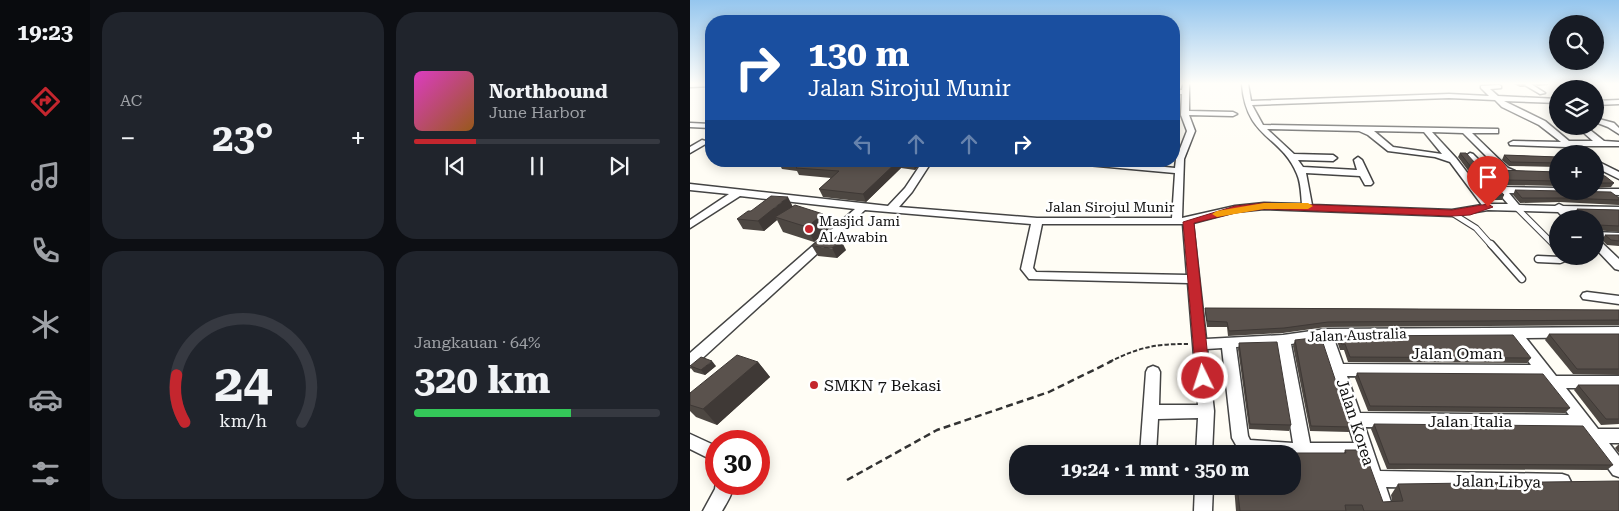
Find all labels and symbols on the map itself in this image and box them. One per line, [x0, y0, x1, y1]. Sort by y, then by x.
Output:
pin [1467, 156, 1509, 207]
street label: Jalan Sirojul Munir [1045, 199, 1175, 215]
place label: Masjid Jami Al Awabin [819, 213, 901, 245]
marker: Masjid Jami Al Awabin [803, 223, 815, 235]
street label: Jalan Australia [1307, 325, 1407, 345]
street label: Jalan Oman [1411, 344, 1503, 363]
position arrow [1176, 351, 1228, 403]
place label: SMKN 7 Bekasi [824, 376, 941, 395]
street label: Jalan Korea [1333, 376, 1379, 468]
marker: SMKN 7 Bekasi [808, 379, 820, 391]
street label: Jalan Italia [1428, 412, 1513, 431]
speed limit sign: 30 [705, 430, 770, 495]
street label: Jalan Libya [1453, 471, 1542, 492]

